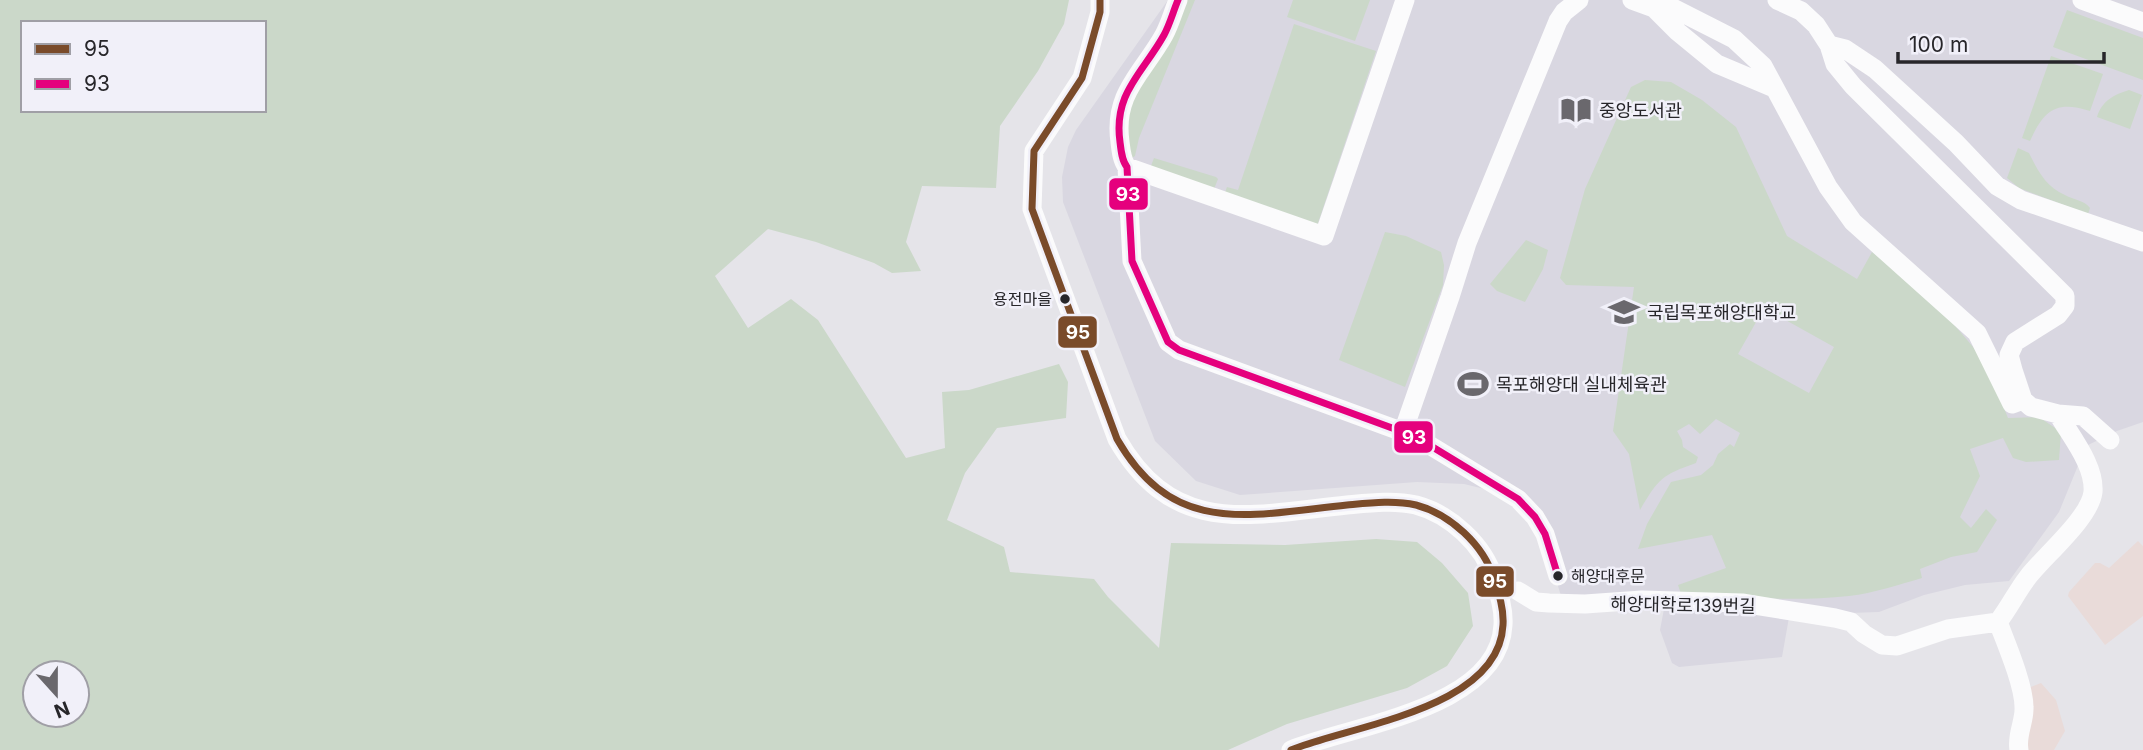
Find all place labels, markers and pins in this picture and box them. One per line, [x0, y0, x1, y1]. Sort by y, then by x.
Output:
library icon: 중앙도서관 [1559, 93, 1593, 127]
place label: 중앙도서관 [1599, 100, 1682, 121]
place label: 용전마을 [993, 289, 1052, 309]
marker: 용전마을 [1058, 292, 1072, 306]
school or university icon: 국립목포해양대학교 [1607, 295, 1641, 329]
place label: 국립목포해양대학교 [1647, 302, 1796, 323]
sports icon: 목포해양대 실내체육관 [1456, 367, 1490, 401]
place label: 목포해양대 실내체육관 [1496, 374, 1667, 395]
place label: 해양대후문 [1571, 566, 1645, 586]
marker: 해양대후문 [1551, 569, 1565, 583]

